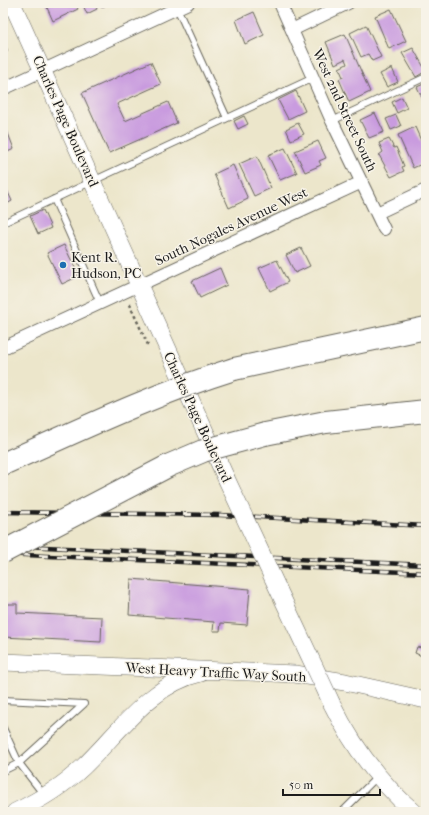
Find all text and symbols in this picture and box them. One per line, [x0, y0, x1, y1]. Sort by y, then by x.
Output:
street label: West 2nd Street South [308, 45, 381, 175]
street label: Charles Page Boulevard [29, 53, 102, 190]
street label: South Nogales Avenue West [152, 184, 310, 269]
place label: Kent R. Hudson, PC [71, 249, 142, 282]
marker: Kent R. Hudson, PC [58, 260, 68, 270]
street label: Charles Page Boulevard [160, 349, 235, 485]
street label: West Heavy Traffic Way South [124, 659, 307, 686]
scale bar [283, 771, 380, 797]
text: 50 m [289, 778, 313, 792]

